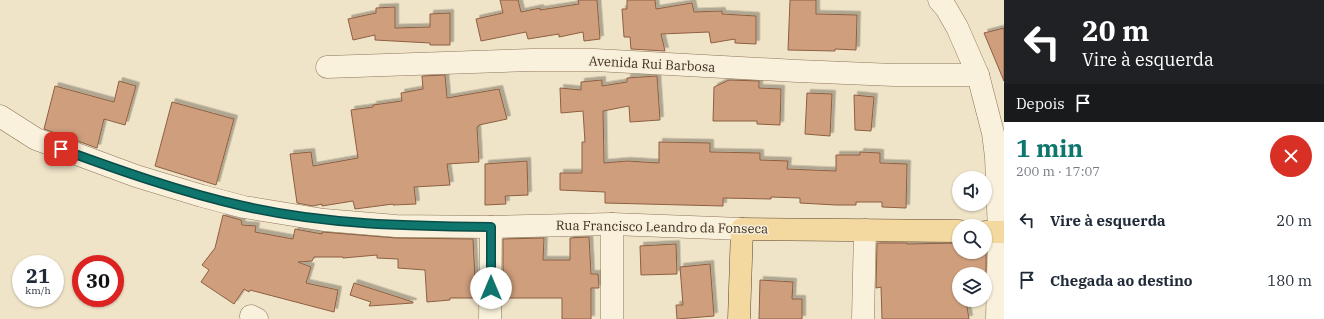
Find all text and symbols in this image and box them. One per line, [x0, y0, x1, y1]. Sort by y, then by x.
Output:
text: 20 m [1082, 12, 1149, 49]
icon: left [1016, 16, 1068, 68]
text: Vire à esquerda [1082, 48, 1214, 71]
street label: Avenida Rui Barbosa [588, 52, 716, 76]
icon: arrive [1072, 92, 1094, 114]
text: Depois [1016, 94, 1064, 113]
pin [44, 132, 78, 166]
text: 1 min [1016, 132, 1083, 164]
button: close [1270, 135, 1312, 177]
icon: arrive [50, 138, 72, 160]
text: 200 m · 17:07 [1016, 163, 1100, 180]
map controls [952, 171, 992, 307]
button: sound [952, 171, 992, 211]
icon: left [1016, 209, 1038, 231]
text: Vire à esquerda [1050, 211, 1166, 230]
text: 20 m [1276, 211, 1312, 230]
street label: Rua Francisco Leandro da Fonseca [556, 217, 768, 237]
button: search [952, 219, 992, 259]
speed limit sign: 30 [72, 255, 124, 307]
text: 21 [26, 262, 50, 289]
position arrow [470, 267, 512, 309]
button: layers [952, 267, 992, 307]
icon: arrive [1016, 269, 1038, 291]
text: Chegada ao destino [1050, 271, 1193, 290]
text: 180 m [1267, 271, 1312, 290]
text: km/h [25, 284, 51, 297]

